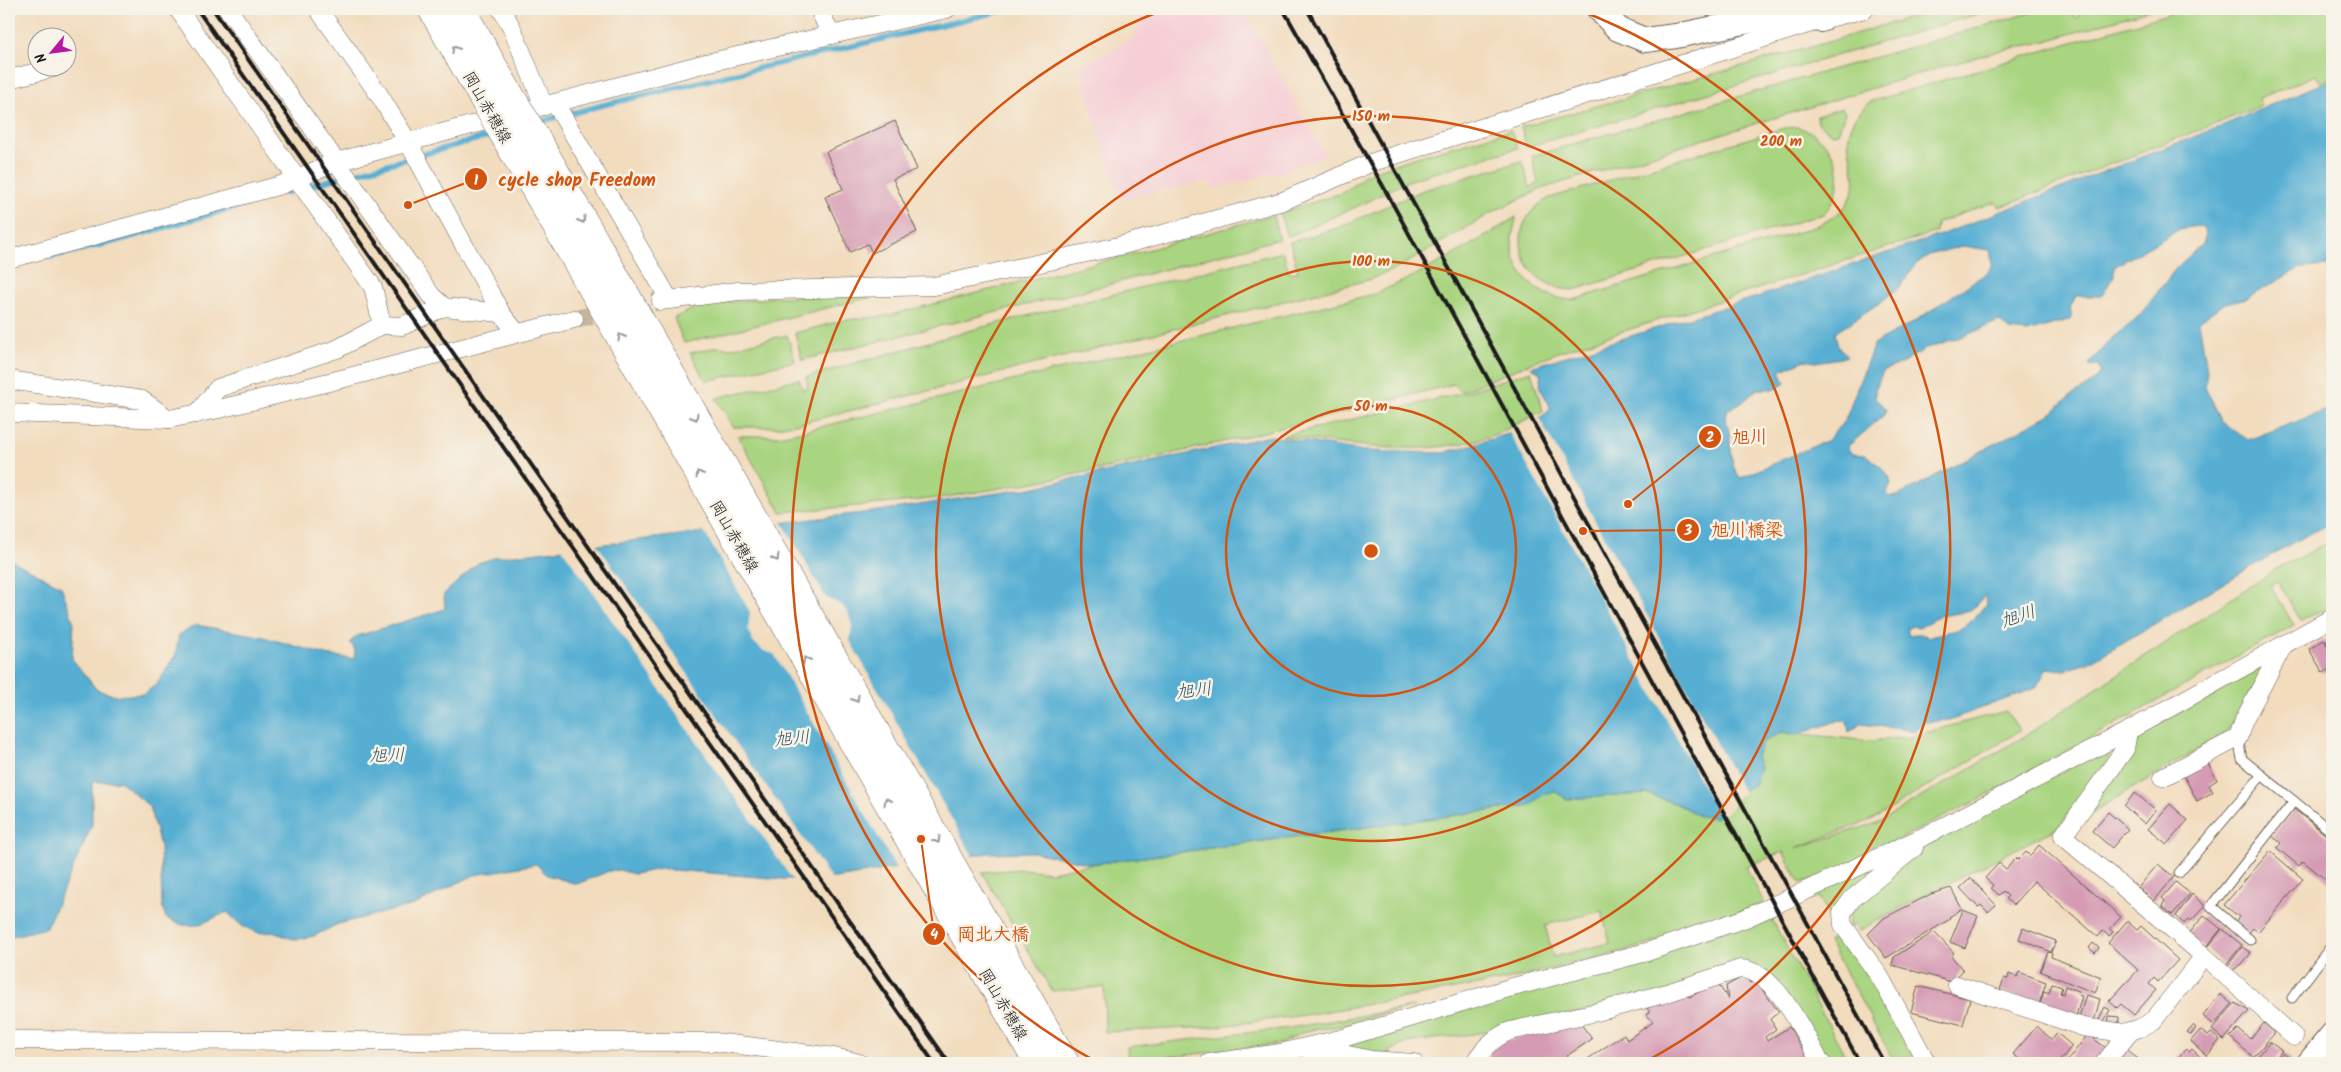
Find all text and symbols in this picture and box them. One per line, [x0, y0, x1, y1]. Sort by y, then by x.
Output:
north arrow [28, 28, 78, 78]
one-way arrow [451, 45, 461, 54]
text: N [30, 48, 53, 67]
street label: 岡山赤穂線 [456, 67, 518, 149]
text: 150 m [1352, 105, 1390, 129]
text: 200 m [1760, 130, 1802, 154]
callout: cycle shop Freedom [463, 163, 666, 196]
text: cycle shop Freedom [498, 167, 656, 196]
text: 1 [474, 169, 479, 193]
one-way arrow [576, 214, 586, 223]
text: 100 m [1352, 250, 1390, 274]
one-way arrow [617, 334, 627, 343]
text: 50 m [1353, 395, 1388, 419]
one-way arrow [689, 411, 699, 420]
callout: 旭川 [1697, 420, 1778, 453]
text: 旭川 [1732, 424, 1768, 453]
text: 2 [1706, 426, 1715, 450]
one-way arrow [696, 470, 706, 479]
street label: 岡山赤穂線 [703, 496, 765, 578]
callout: 旭川橋梁 [1676, 513, 1793, 546]
text: 旭川橋梁 [1711, 517, 1783, 546]
text: 3 [1683, 519, 1692, 543]
centre of rings [1362, 542, 1380, 560]
one-way arrow [769, 552, 779, 561]
water label: 旭川 [1997, 598, 2040, 637]
one-way arrow [803, 656, 813, 665]
water label: 旭川 [1175, 675, 1214, 708]
one-way arrow [850, 693, 860, 702]
water label: 旭川 [773, 723, 812, 756]
water label: 旭川 [369, 741, 406, 772]
one-way arrow [884, 797, 894, 806]
one-way arrow [931, 834, 941, 843]
callout: 岡北大橋 [922, 917, 1039, 950]
text: 岡北大橋 [957, 921, 1029, 950]
text: 4 [930, 923, 938, 947]
street label: 岡山赤穂線 [972, 964, 1034, 1046]

